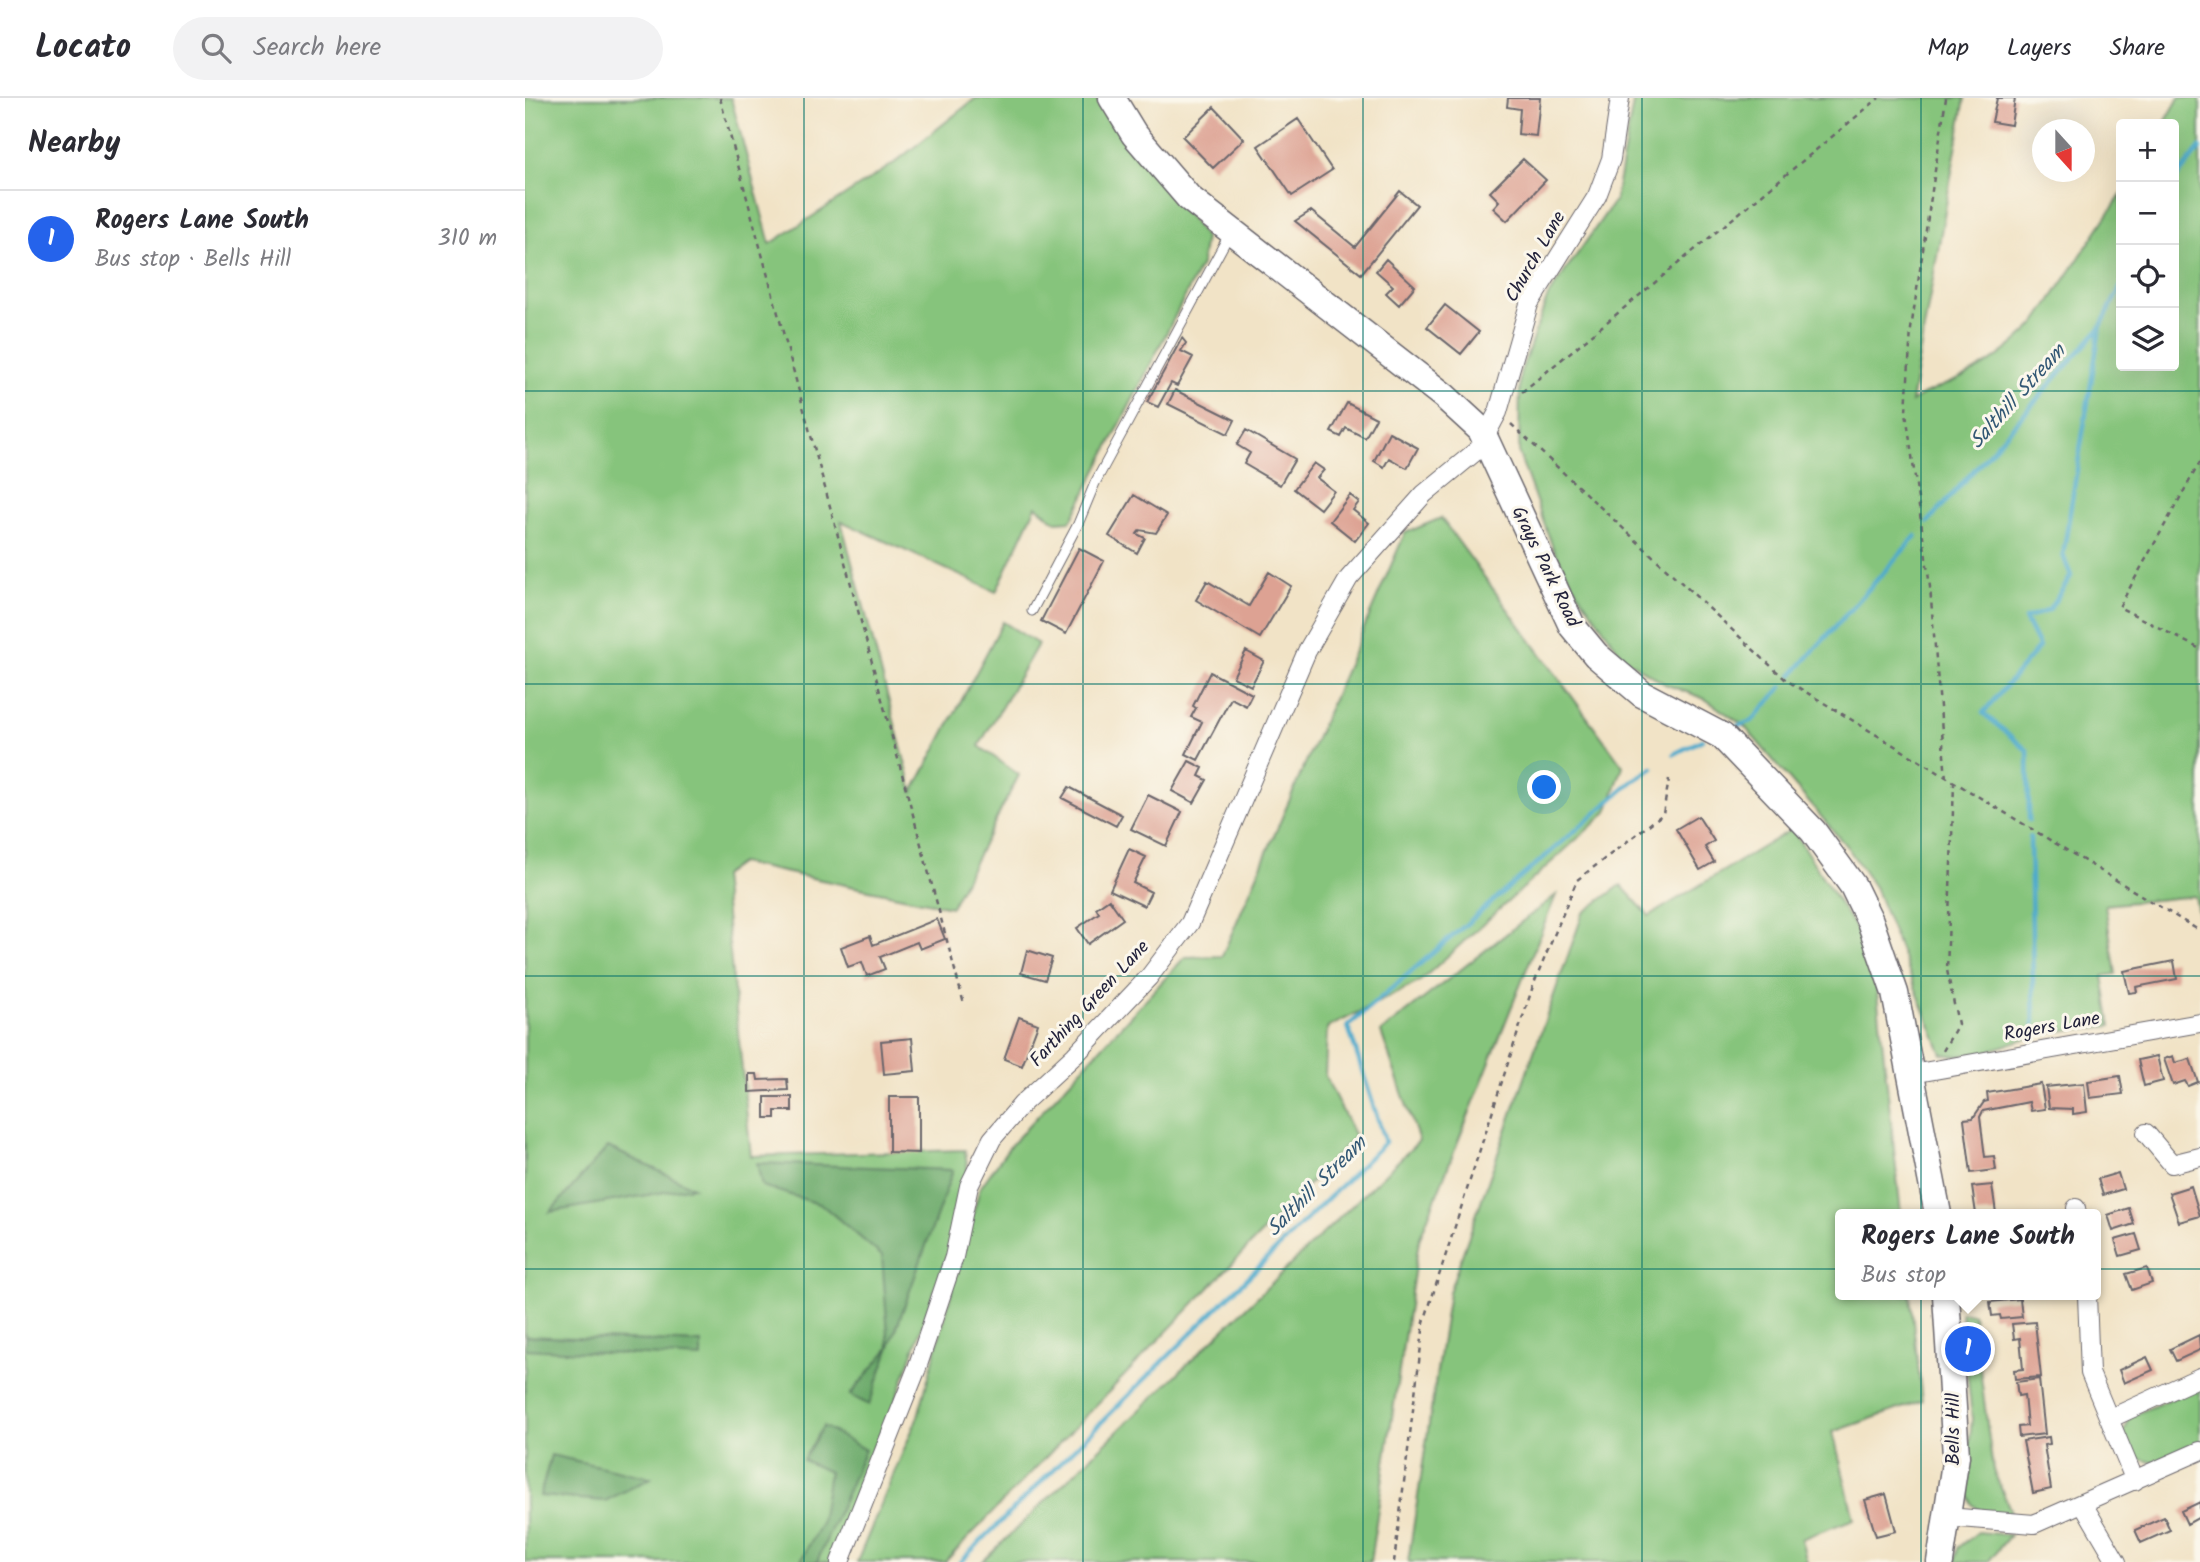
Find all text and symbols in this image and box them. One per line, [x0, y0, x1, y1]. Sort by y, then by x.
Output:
search box [173, 17, 663, 80]
text: Locato [35, 22, 131, 75]
text: Search here [253, 27, 381, 69]
icon: search [197, 29, 235, 67]
text: Map [1927, 29, 1969, 68]
text: Layers [2007, 29, 2071, 68]
text: Share [2109, 29, 2165, 68]
north arrow [2032, 119, 2095, 182]
map controls [2116, 119, 2179, 371]
button: + [2116, 119, 2179, 182]
text: Nearby [28, 120, 120, 168]
button: − [2116, 182, 2179, 245]
text: Rogers Lane South [95, 200, 309, 242]
street label: Church Lane [1498, 205, 1575, 308]
text: 1 [48, 221, 54, 257]
text: 310 m [438, 221, 497, 257]
text: Bus stop · Bells Hill [95, 242, 291, 278]
button: locate [2116, 245, 2179, 308]
button: layers [2116, 308, 2179, 371]
water label: Salthill Stream [1962, 335, 2076, 457]
street label: Grays Park Road [1503, 501, 1588, 633]
your location [1527, 770, 1561, 804]
street label: Farthing Green Lane [1023, 933, 1157, 1074]
street label: Rogers Lane [2002, 1004, 2103, 1050]
water label: Salthill Stream [1259, 1127, 1377, 1245]
popup [1835, 1209, 2101, 1300]
text: Rogers Lane South [1861, 1216, 2075, 1258]
text: Bus stop [1861, 1258, 1946, 1294]
pin: 1 [1945, 1323, 1991, 1375]
street label: Bells Hill [1939, 1393, 1969, 1465]

